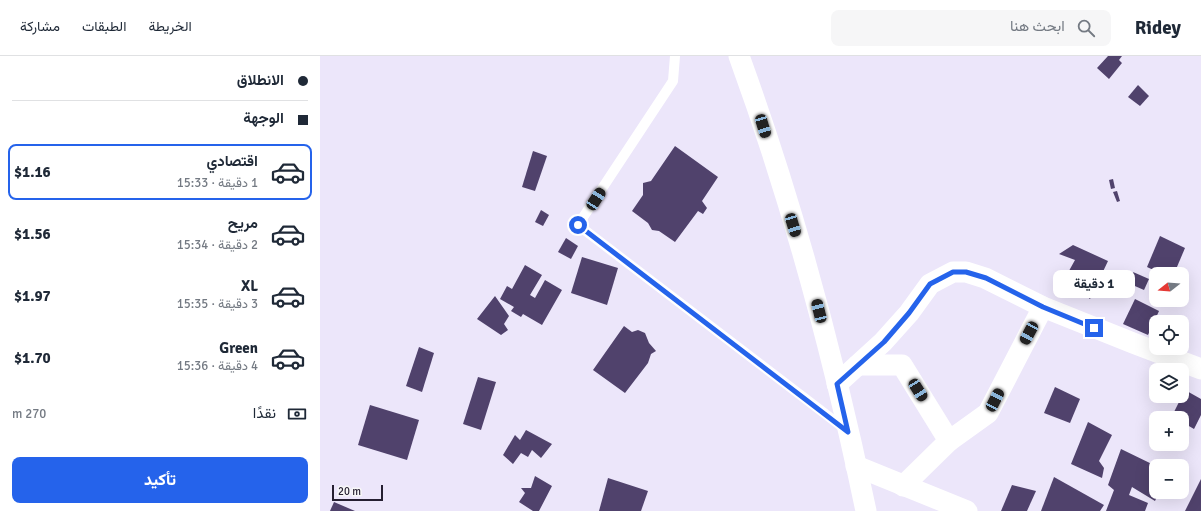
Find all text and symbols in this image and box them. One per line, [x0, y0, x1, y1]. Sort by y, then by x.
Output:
search box [831, 10, 1111, 46]
text: Ridey [1135, 16, 1181, 40]
text: ابحث هنا [1010, 17, 1065, 35]
icon: search [1075, 17, 1097, 39]
text: مشاركة [20, 18, 60, 35]
text: الطبقات [82, 18, 126, 35]
text: الخريطة [148, 18, 192, 35]
text: الانطلاق [237, 71, 284, 89]
text: الوجهة [243, 109, 284, 127]
car [754, 113, 772, 139]
text: اقتصادي [206, 152, 258, 170]
icon: car [270, 154, 306, 190]
text: $1.16 [14, 163, 51, 181]
text: 1 دقيقة · 15:33 [177, 175, 258, 191]
car [584, 186, 608, 212]
car [784, 212, 802, 238]
text: مريح [228, 214, 258, 232]
icon: car [270, 216, 306, 252]
route start [569, 216, 587, 234]
text: $1.56 [14, 225, 51, 243]
text: 2 دقيقة · 15:34 [177, 237, 258, 253]
north arrow [1149, 267, 1189, 307]
map controls [1149, 267, 1189, 499]
callout: 1 دقيقة [1053, 270, 1135, 298]
text: 1 دقيقة [1074, 276, 1114, 292]
text: XL [241, 277, 258, 295]
icon: car [270, 278, 306, 314]
text: $1.97 [14, 287, 51, 305]
text: 3 دقيقة · 15:35 [177, 296, 258, 312]
car [810, 298, 828, 324]
button: locate [1149, 315, 1189, 355]
route end [1085, 319, 1103, 337]
car [1018, 320, 1040, 346]
text: Green [219, 339, 258, 357]
icon: car [270, 340, 306, 376]
text: $1.70 [14, 349, 51, 367]
text: 4 دقيقة · 15:36 [177, 358, 258, 374]
button: layers [1149, 363, 1189, 403]
car [907, 377, 929, 403]
car [984, 387, 1006, 413]
icon: cash [286, 403, 308, 425]
text: نقدًا [253, 404, 276, 422]
text: 270 m [12, 406, 46, 422]
button: + [1149, 411, 1189, 451]
button: تأكيد [12, 457, 308, 503]
button: − [1149, 459, 1189, 499]
scale bar [332, 483, 383, 502]
text: 20 m [338, 485, 361, 498]

